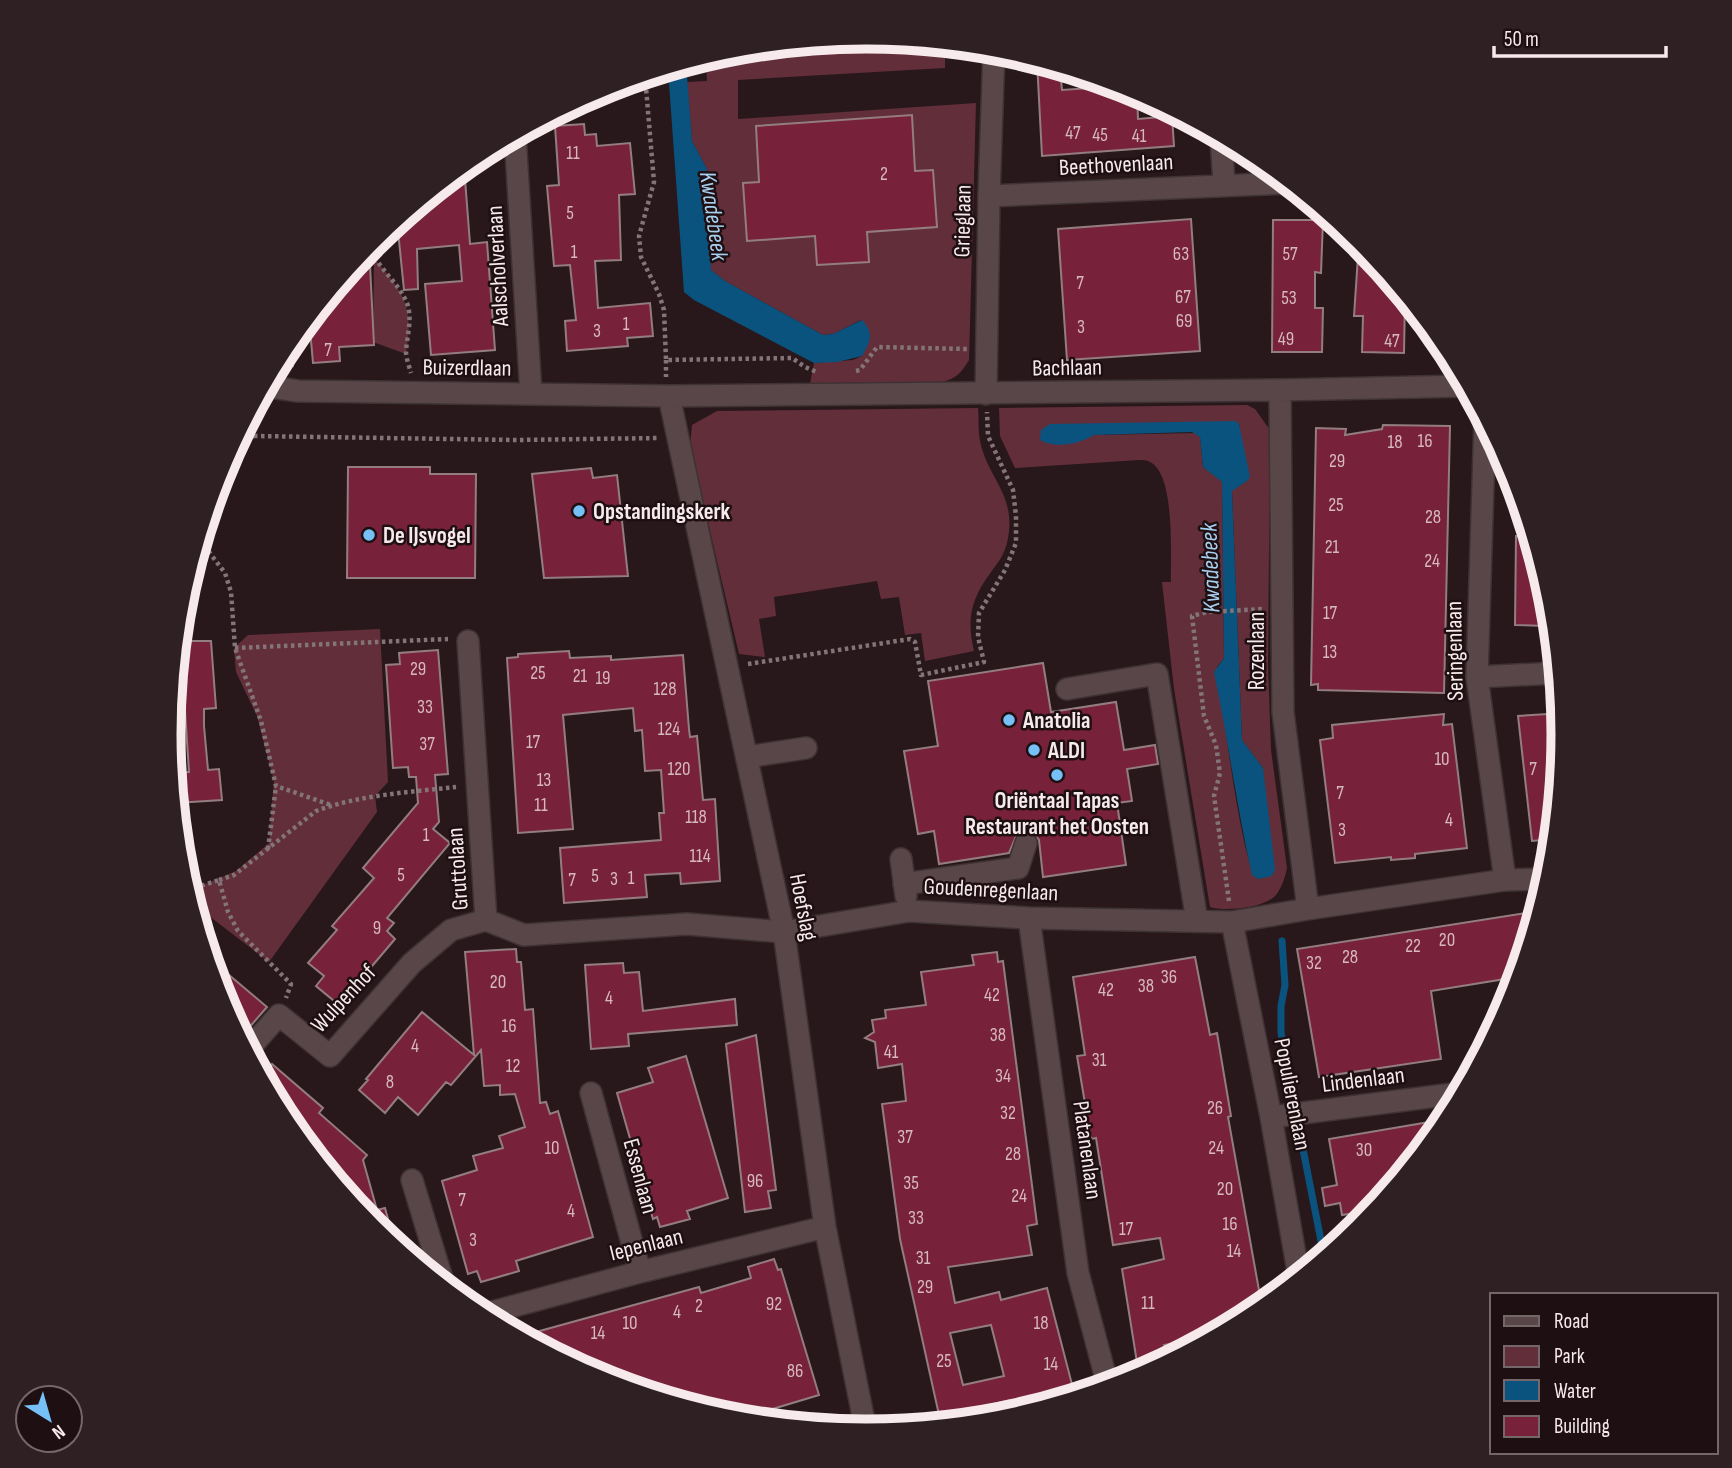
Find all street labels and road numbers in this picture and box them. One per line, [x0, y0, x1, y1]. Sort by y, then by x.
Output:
street label: Beethovenlaan [1058, 148, 1174, 182]
street label: Grieglaan [948, 184, 978, 258]
street label: Aalscholverlaan [481, 205, 515, 328]
street label: Buizerdlaan [422, 353, 512, 383]
street label: Bachlaan [1032, 353, 1102, 383]
street label: Seringenlaan [1440, 601, 1470, 701]
street label: Rozenlaan [1243, 612, 1271, 690]
street label: Gruttolaan [441, 827, 475, 911]
street label: Hoefslag [783, 871, 823, 943]
street label: Goudenregenlaan [923, 872, 1059, 908]
street label: Wulpenhof [305, 958, 383, 1039]
street label: Populierenlaan [1267, 1036, 1317, 1153]
street label: Lindenlaan [1320, 1061, 1406, 1099]
street label: Platanenlaan [1066, 1099, 1108, 1201]
street label: Essenlaan [617, 1136, 663, 1217]
street label: Iepenlaan [607, 1222, 686, 1268]

